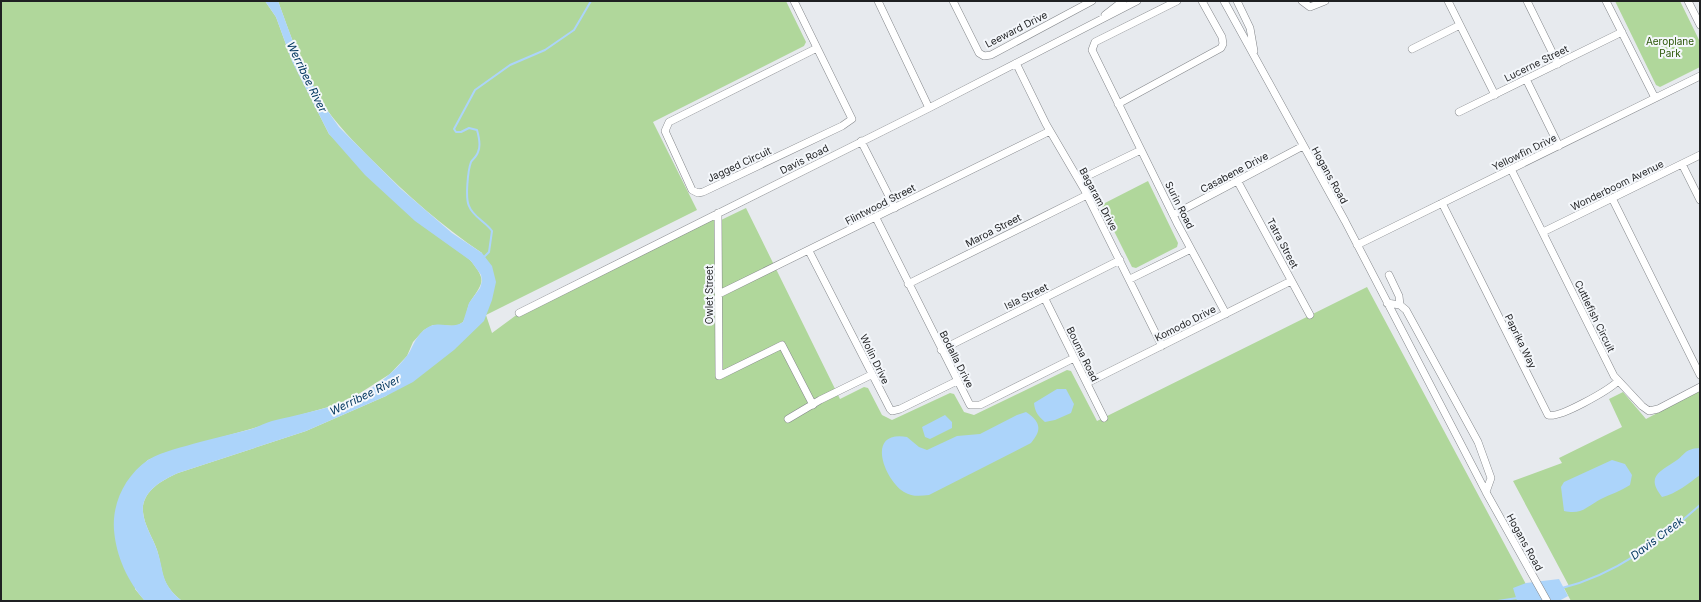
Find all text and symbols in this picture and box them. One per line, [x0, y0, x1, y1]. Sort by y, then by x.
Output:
street label: Leeward Drive [983, 8, 1049, 50]
park label: Aeroplane Park [1646, 35, 1694, 59]
water label: Werribee River [284, 39, 330, 115]
street label: Lucerne Street [1502, 42, 1571, 84]
street label: Yellowfin Drive [1490, 131, 1558, 173]
street label: Davis Road [778, 142, 830, 176]
street label: Jagged Circuit [705, 144, 773, 184]
street label: Hogans Road [1309, 144, 1351, 206]
street label: Casabene Drive [1198, 149, 1270, 195]
street label: Wonderboom Avenue [1569, 157, 1666, 213]
street label: Bagaram Drive [1077, 165, 1121, 233]
street label: Surin Road [1163, 179, 1197, 231]
street label: Flintwood Street [843, 181, 918, 227]
street label: Maroa Street [963, 210, 1024, 249]
street label: Tatra Street [1265, 216, 1302, 271]
street label: Owlet Street [703, 265, 715, 324]
street label: Cuttlefish Circuit [1572, 278, 1618, 355]
street label: Isla Street [1002, 280, 1050, 312]
street label: Komodo Drive [1153, 302, 1218, 344]
street label: Paprika Way [1503, 312, 1539, 370]
street label: Bouma Road [1065, 325, 1101, 383]
street label: Bodalla Drive [937, 328, 977, 390]
street label: Wolin Drive [858, 332, 892, 386]
water label: Werribee River [327, 372, 403, 418]
street label: Hogans Road [1504, 511, 1546, 573]
water label: Davis Creek [1628, 513, 1687, 563]

